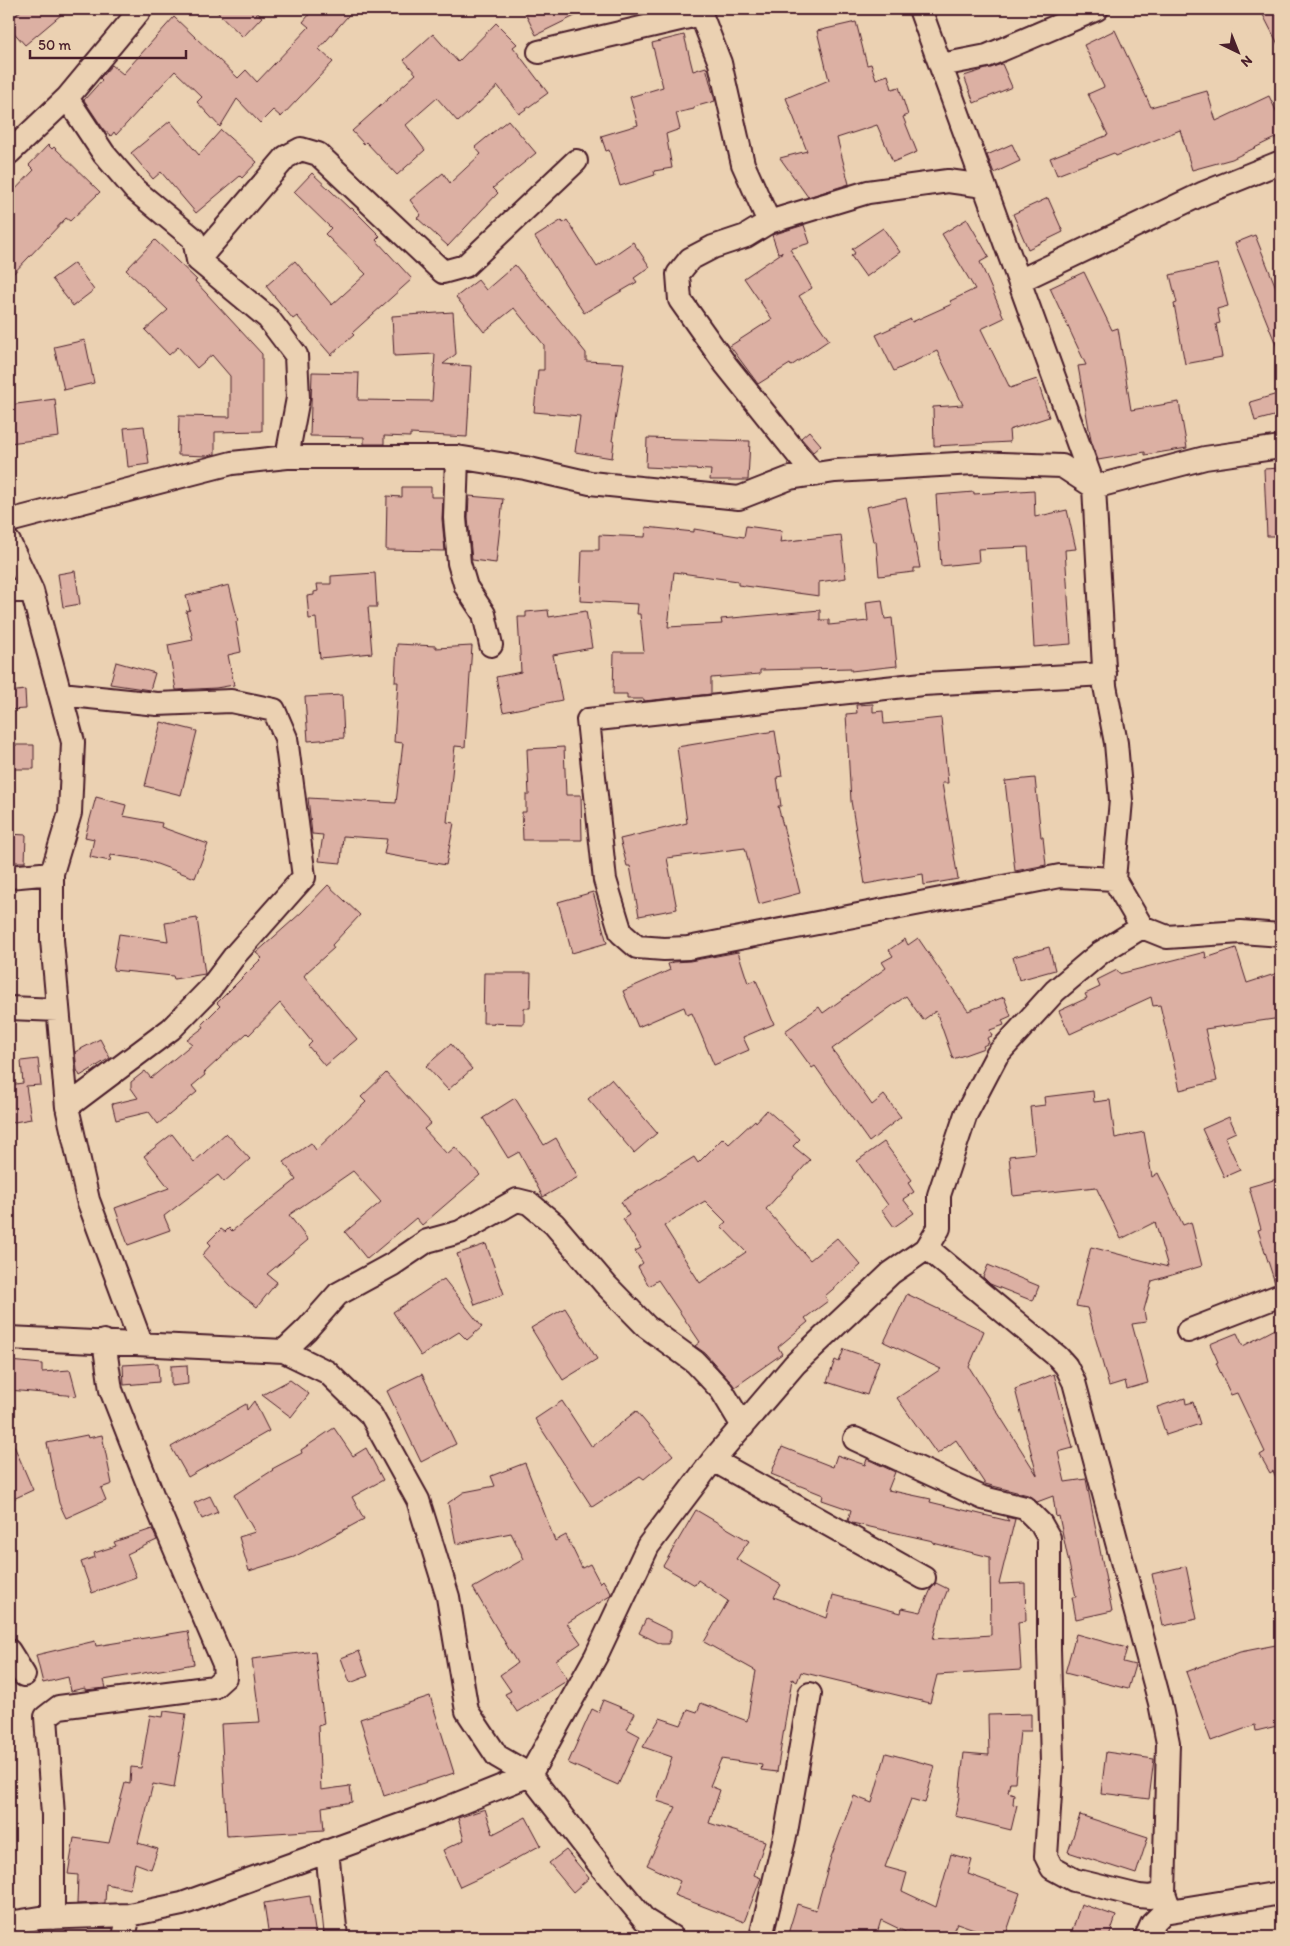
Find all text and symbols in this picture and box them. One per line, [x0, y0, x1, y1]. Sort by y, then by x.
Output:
scale bar [30, 28, 186, 60]
north arrow [1212, 28, 1262, 78]
text: 50 m [38, 36, 71, 54]
text: N [1237, 52, 1256, 71]

